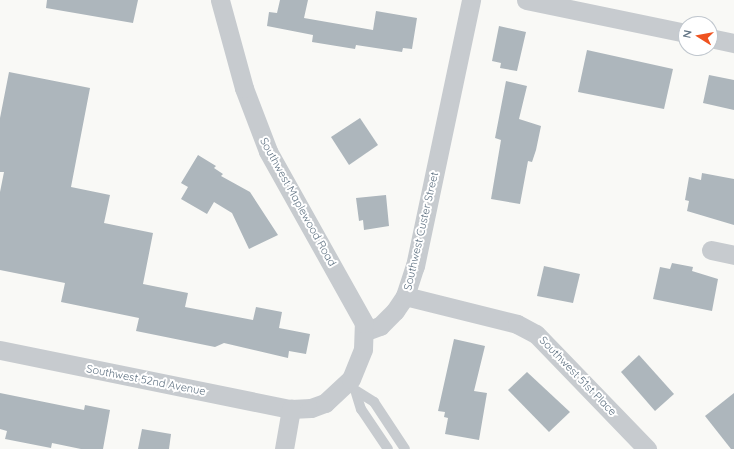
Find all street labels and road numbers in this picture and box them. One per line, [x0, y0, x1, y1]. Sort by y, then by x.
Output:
street label: Southwest Maplewood Road [257, 135, 339, 269]
street label: Southwest Custer Street [401, 170, 441, 292]
street label: Southwest 51st Place [537, 334, 619, 418]
street label: Southwest 52nd Avenue [85, 362, 207, 398]

